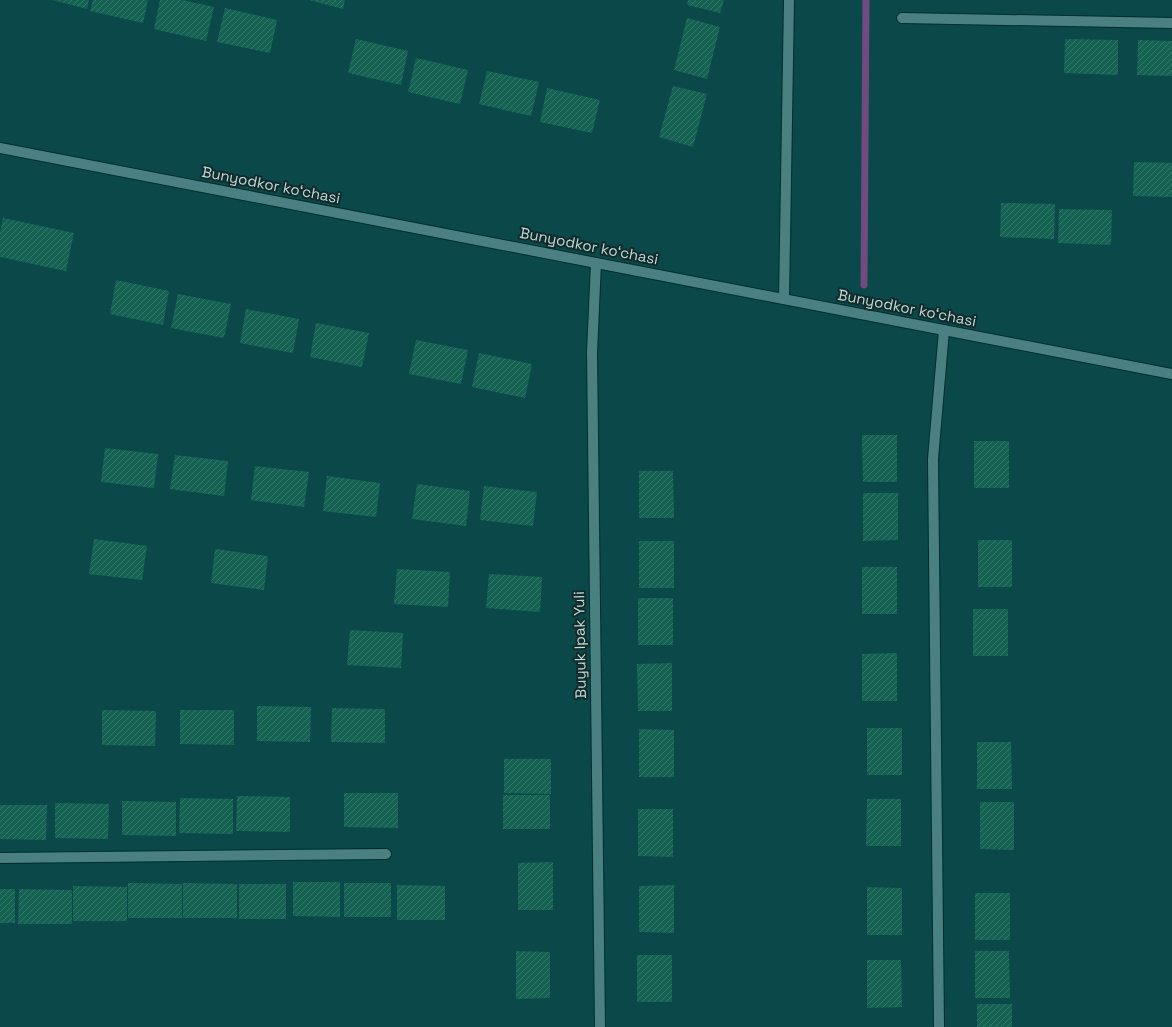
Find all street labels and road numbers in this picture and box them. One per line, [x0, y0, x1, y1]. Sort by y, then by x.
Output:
street label: Bunyodkor koʻchasi [200, 162, 342, 207]
street label: Bunyodkor koʻchasi [518, 223, 660, 268]
street label: Bunyodkor koʻchasi [836, 285, 978, 330]
street label: Buyuk Ipak Yuli [569, 591, 590, 699]

